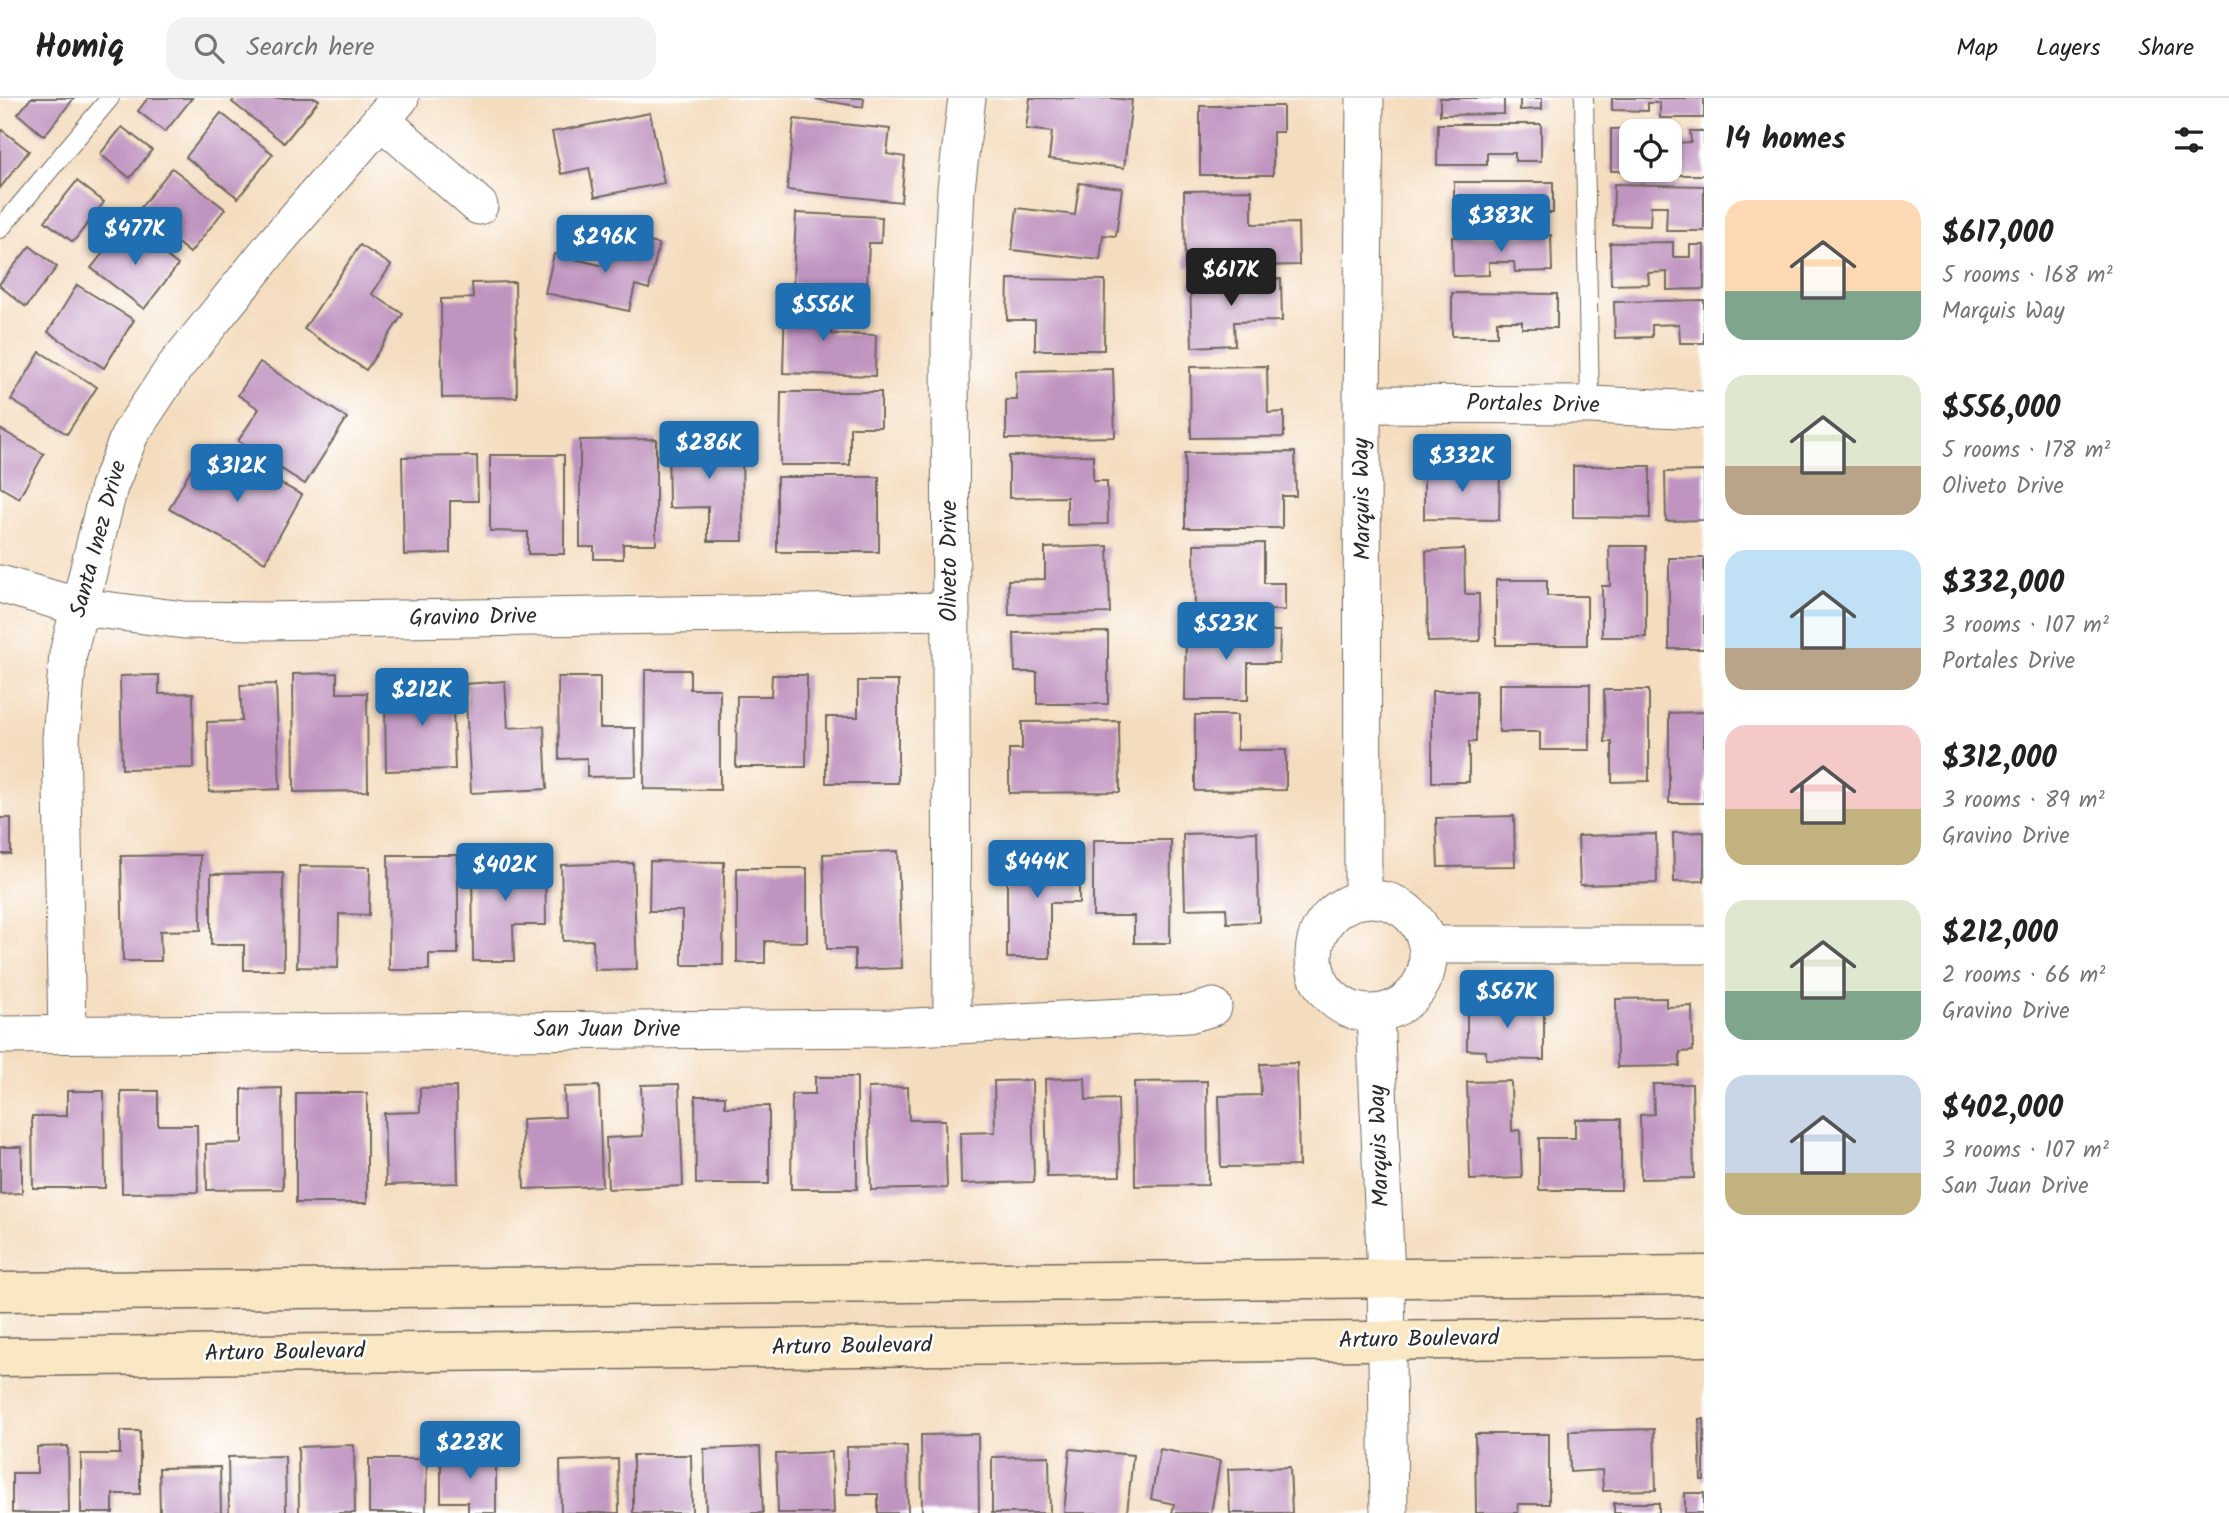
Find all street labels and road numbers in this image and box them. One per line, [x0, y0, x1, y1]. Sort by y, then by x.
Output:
street label: Portales Drive [1466, 386, 1600, 424]
street label: Marquis Way [1344, 437, 1382, 561]
street label: Santa Inez Drive [61, 456, 137, 622]
street label: Oliveto Drive [932, 500, 968, 622]
street label: Gravino Drive [409, 599, 537, 637]
street label: San Juan Drive [534, 1012, 680, 1048]
street label: Marquis Way [1360, 1084, 1400, 1208]
street label: Arturo Boulevard [1338, 1321, 1500, 1359]
street label: Arturo Boulevard [771, 1328, 933, 1366]
street label: Arturo Boulevard [204, 1334, 366, 1372]

